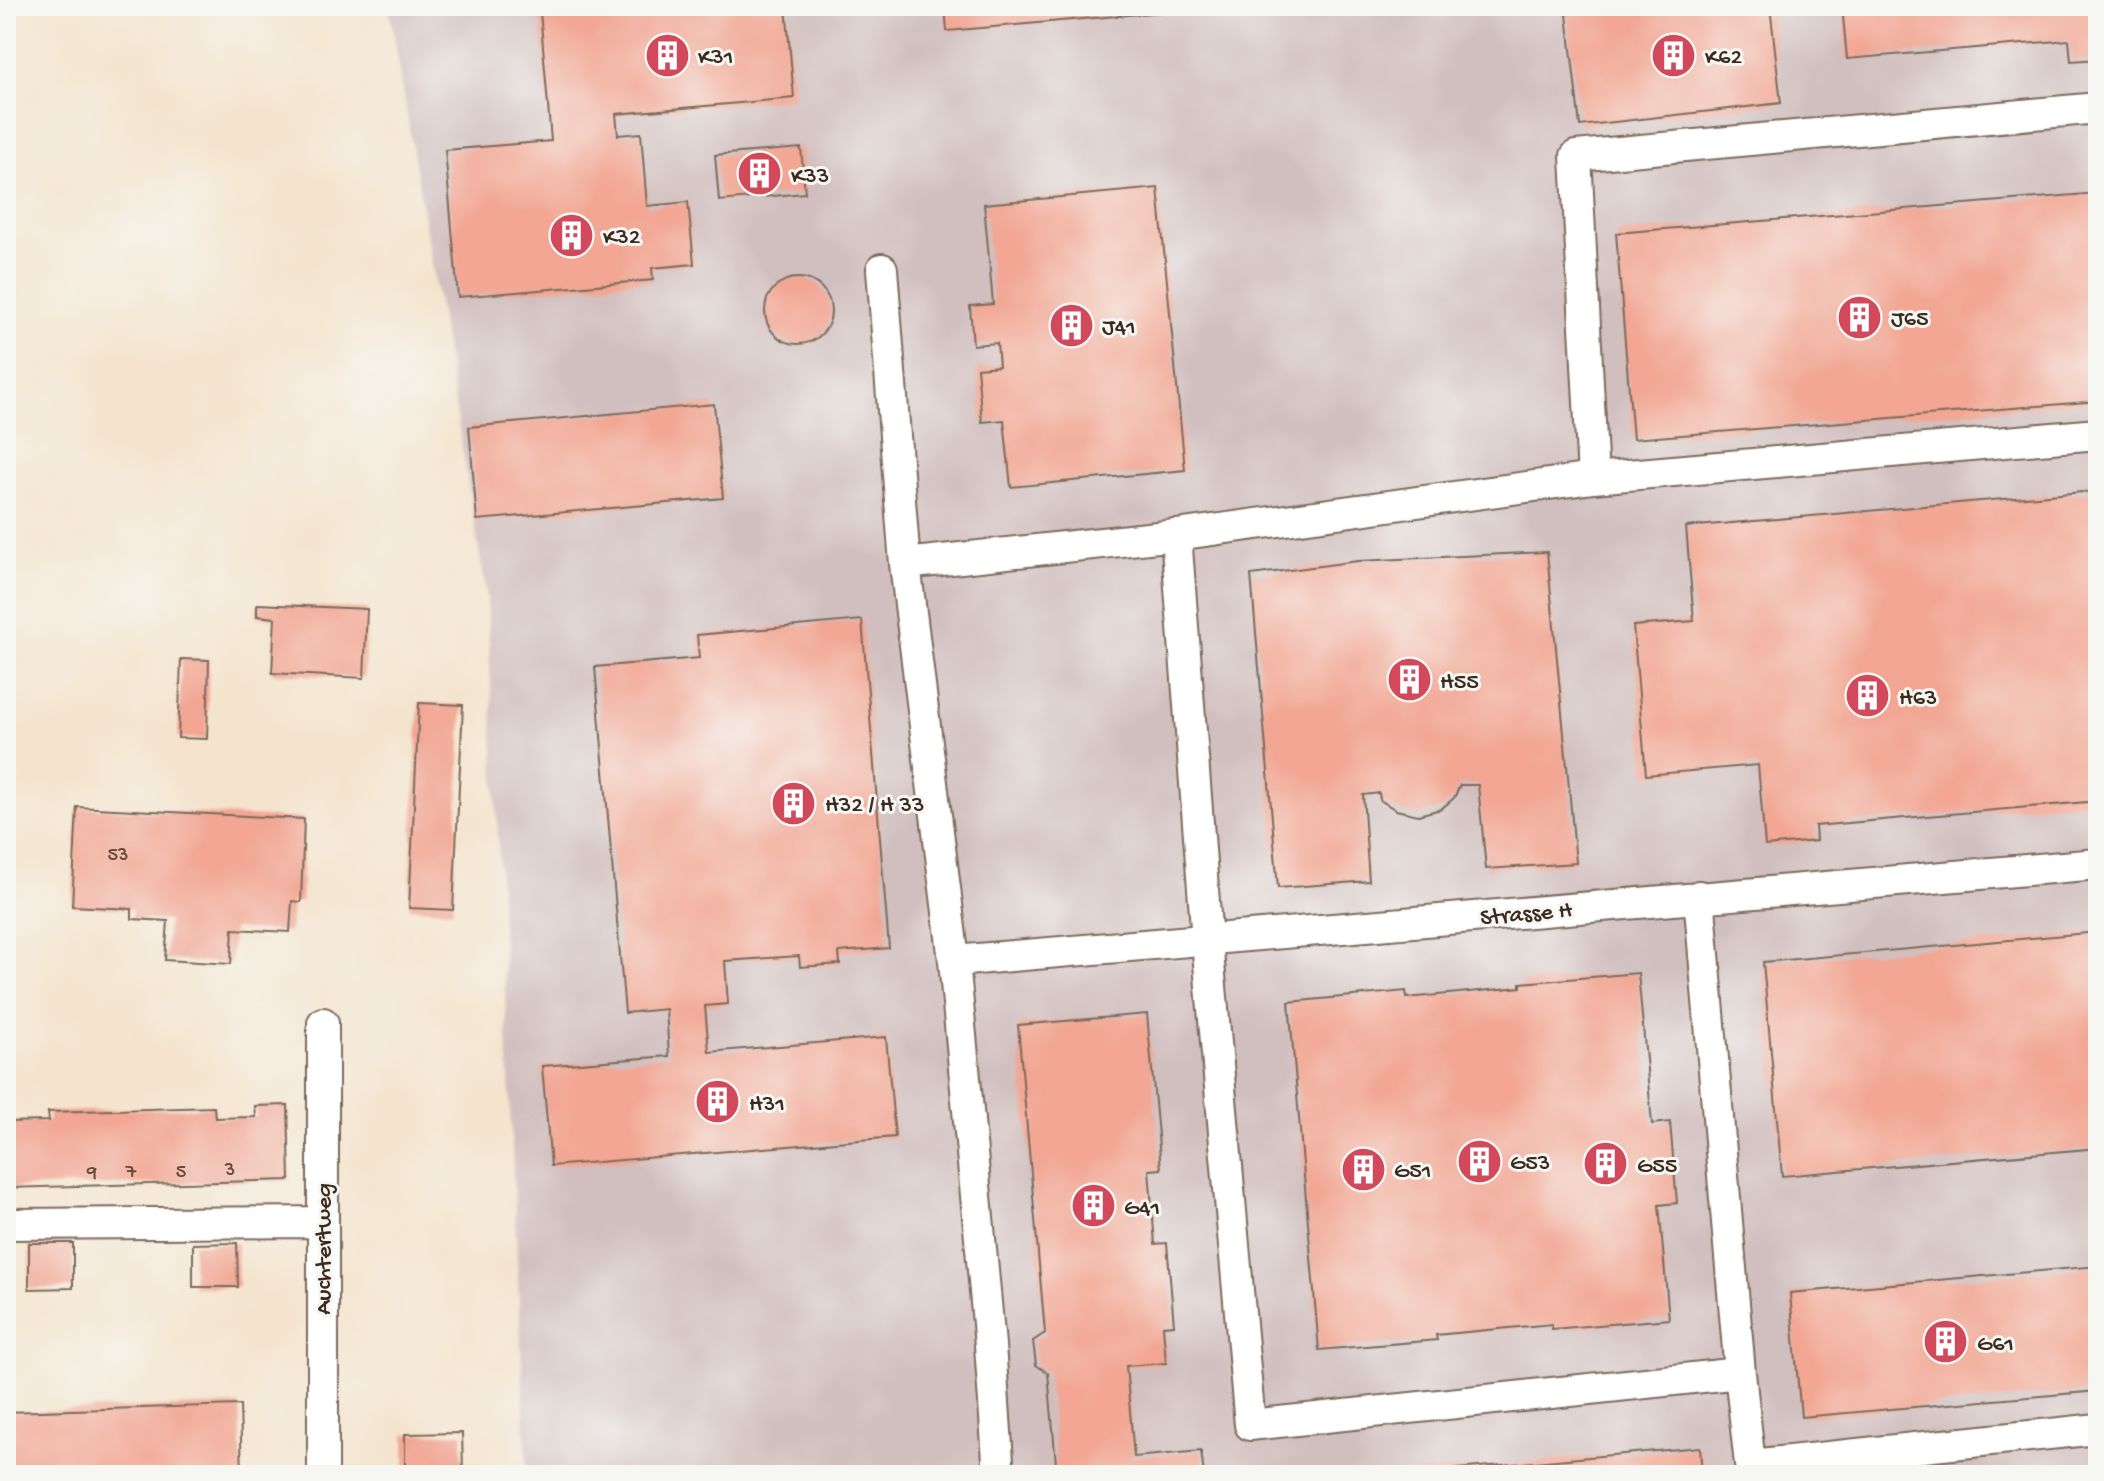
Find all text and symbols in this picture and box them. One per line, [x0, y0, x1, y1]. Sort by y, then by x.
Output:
building icon: K31 [643, 31, 691, 79]
building icon: K62 [1650, 31, 1698, 79]
place label: K31 [698, 44, 733, 73]
place label: K62 [1705, 44, 1742, 73]
building icon: K33 [736, 150, 784, 198]
place label: K33 [791, 163, 829, 192]
building icon: K32 [548, 211, 596, 259]
place label: K32 [603, 224, 641, 253]
building icon: J65 [1836, 293, 1884, 341]
building icon: J41 [1047, 301, 1095, 349]
place label: J65 [1891, 306, 1929, 335]
place label: J41 [1102, 314, 1136, 343]
building icon: H55 [1385, 656, 1433, 704]
place label: H55 [1440, 669, 1479, 698]
building icon: H63 [1844, 672, 1892, 720]
place label: H63 [1899, 685, 1937, 714]
building icon: H32 / H 33 [770, 779, 818, 827]
place label: H32 / H 33 [825, 792, 924, 821]
house number: 53 [108, 845, 128, 868]
street label: Strasse H [1479, 897, 1574, 934]
building icon: H31 [694, 1078, 742, 1126]
place label: H31 [749, 1091, 785, 1120]
building icon: G53 [1455, 1137, 1503, 1185]
building icon: G55 [1582, 1140, 1630, 1188]
building icon: G51 [1339, 1145, 1387, 1193]
place label: G53 [1510, 1150, 1550, 1179]
place label: G55 [1637, 1153, 1677, 1182]
place label: G51 [1394, 1158, 1431, 1187]
house number: 3 [224, 1160, 235, 1183]
house number: 7 [125, 1162, 137, 1185]
house number: 5 [176, 1162, 186, 1185]
house number: 9 [86, 1163, 97, 1186]
building icon: G41 [1069, 1182, 1117, 1230]
street label: Auchtertweg [311, 1183, 340, 1315]
place label: G41 [1124, 1195, 1160, 1224]
building icon: G61 [1922, 1318, 1970, 1366]
place label: G61 [1977, 1331, 2014, 1360]

